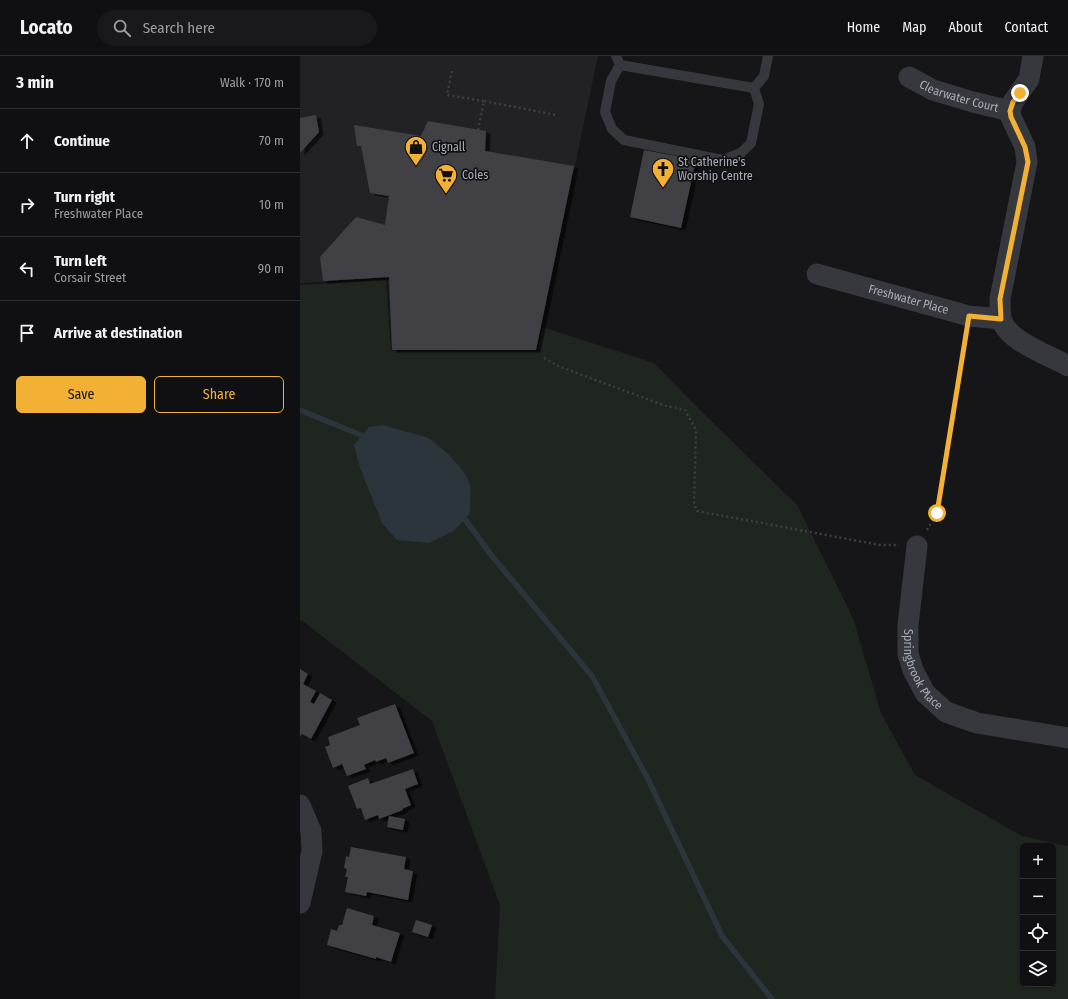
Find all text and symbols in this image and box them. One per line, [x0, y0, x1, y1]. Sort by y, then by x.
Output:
search box [97, 10, 377, 46]
text: Locato [20, 16, 73, 39]
icon: search [111, 17, 133, 39]
text: Search here [143, 19, 215, 37]
text: Home [847, 19, 880, 36]
text: Map [902, 19, 926, 36]
text: About [948, 19, 983, 36]
text: Contact [1005, 19, 1048, 36]
text: 3 min [16, 72, 54, 93]
text: Walk · 170 m [220, 75, 284, 90]
street label: Clearwater Court [917, 77, 1000, 115]
route end [1011, 84, 1029, 102]
icon: ahead [16, 130, 38, 152]
text: Continue [54, 132, 110, 150]
text: 70 m [259, 133, 284, 148]
shop icon: Cignall [403, 134, 429, 167]
place label: Cignall [432, 140, 465, 154]
place label: St Catherine's Worship Centre [678, 155, 753, 183]
church icon: St Catherine's Worship Centre [650, 156, 676, 189]
supermarket icon: Coles [433, 162, 459, 195]
place label: Coles [462, 168, 488, 182]
text: Turn right [54, 188, 115, 206]
icon: right [16, 194, 38, 216]
text: 10 m [259, 197, 284, 212]
text: Freshwater Place [54, 206, 143, 221]
text: Turn left [54, 252, 107, 270]
icon: left [16, 258, 38, 280]
text: 90 m [258, 261, 284, 276]
text: Corsair Street [54, 270, 126, 285]
street label: Freshwater Place [867, 282, 950, 317]
icon: arrive [16, 322, 38, 344]
text: Arrive at destination [54, 324, 182, 342]
button: Save [16, 376, 146, 413]
button: Share [154, 376, 284, 413]
route start [928, 504, 946, 522]
street label: Springbrook Place [901, 629, 945, 712]
map controls [1020, 843, 1056, 987]
button: + [1020, 843, 1056, 879]
button: − [1020, 879, 1056, 915]
button: locate [1020, 915, 1056, 951]
button: layers [1020, 951, 1056, 987]

